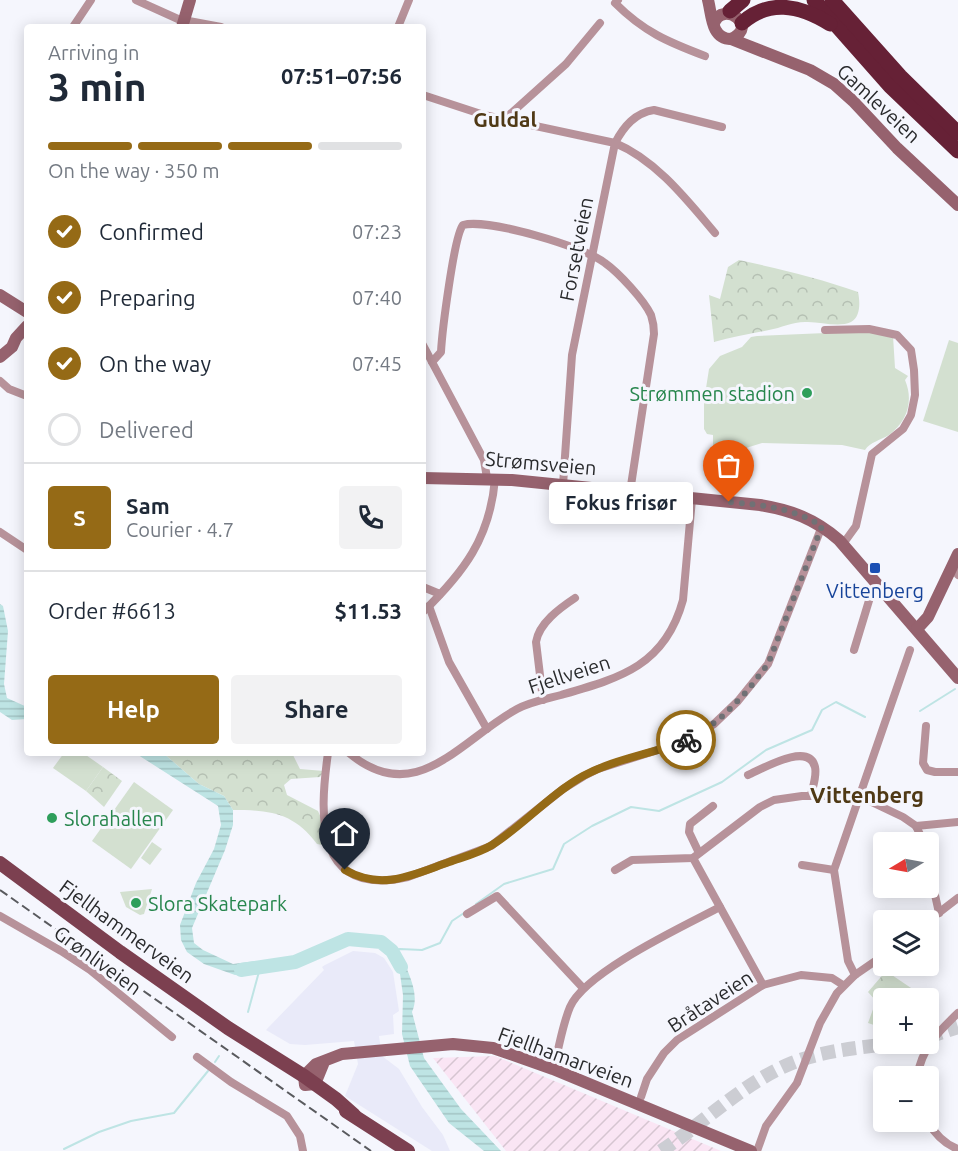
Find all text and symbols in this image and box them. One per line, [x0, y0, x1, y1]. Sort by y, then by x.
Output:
text: Arriving in [48, 41, 139, 64]
street label: Gamleveien [833, 59, 925, 147]
text: 07:51–07:56 [281, 63, 402, 88]
text: 3 min [48, 65, 147, 108]
district label: Guldal [473, 107, 537, 131]
text: On the way · 350 m [48, 159, 220, 182]
street label: Forsetveien [555, 195, 597, 303]
icon: check [48, 215, 81, 248]
text: Confirmed [99, 219, 204, 244]
text: 07:23 [352, 220, 402, 243]
icon: check [48, 281, 81, 314]
text: Preparing [99, 285, 196, 310]
text: 07:40 [352, 286, 402, 309]
icon: check [48, 347, 81, 380]
text: On the way [99, 351, 211, 376]
text: 07:45 [352, 352, 402, 375]
place label: Strømmen stadion [629, 382, 795, 405]
marker: Strømmen stadion [800, 386, 814, 400]
text: Delivered [99, 417, 194, 442]
pin [703, 440, 754, 502]
street label: Strømsveien [484, 447, 598, 479]
icon: bag [712, 449, 745, 482]
callout: Fokus frisør [549, 481, 693, 523]
button: phone [339, 486, 402, 549]
text: Fokus frisør [565, 491, 677, 514]
text: Sam [126, 493, 170, 518]
text: S [73, 505, 86, 530]
text: Courier · 4.7 [126, 518, 234, 541]
marker: Vittenberg [868, 561, 882, 575]
place label: Vittenberg [826, 579, 924, 602]
text: Order #6613 [48, 598, 176, 623]
text: $11.53 [335, 598, 402, 623]
street label: Fjellveien [525, 650, 613, 698]
button: Help [48, 675, 219, 744]
button: Share [231, 675, 402, 744]
courier [656, 710, 716, 770]
icon: bike [670, 724, 703, 757]
district label: Vittenberg [810, 782, 924, 807]
place label: Slorahallen [64, 807, 164, 830]
pin [319, 808, 370, 870]
marker: Slorahallen [45, 811, 59, 825]
icon: home [328, 817, 361, 850]
north arrow [873, 832, 939, 898]
map controls [873, 832, 939, 1132]
street label: Fjellhammerveien [55, 875, 199, 987]
place label: Slora Skatepark [148, 892, 287, 915]
marker: Slora Skatepark [129, 896, 143, 910]
button: layers [873, 910, 939, 976]
street label: Grønliveien [50, 921, 146, 999]
street label: Bråtaveien [663, 965, 757, 1037]
button: + [873, 988, 939, 1054]
street label: Fjellhamarveien [495, 1022, 637, 1092]
button: − [873, 1066, 939, 1132]

